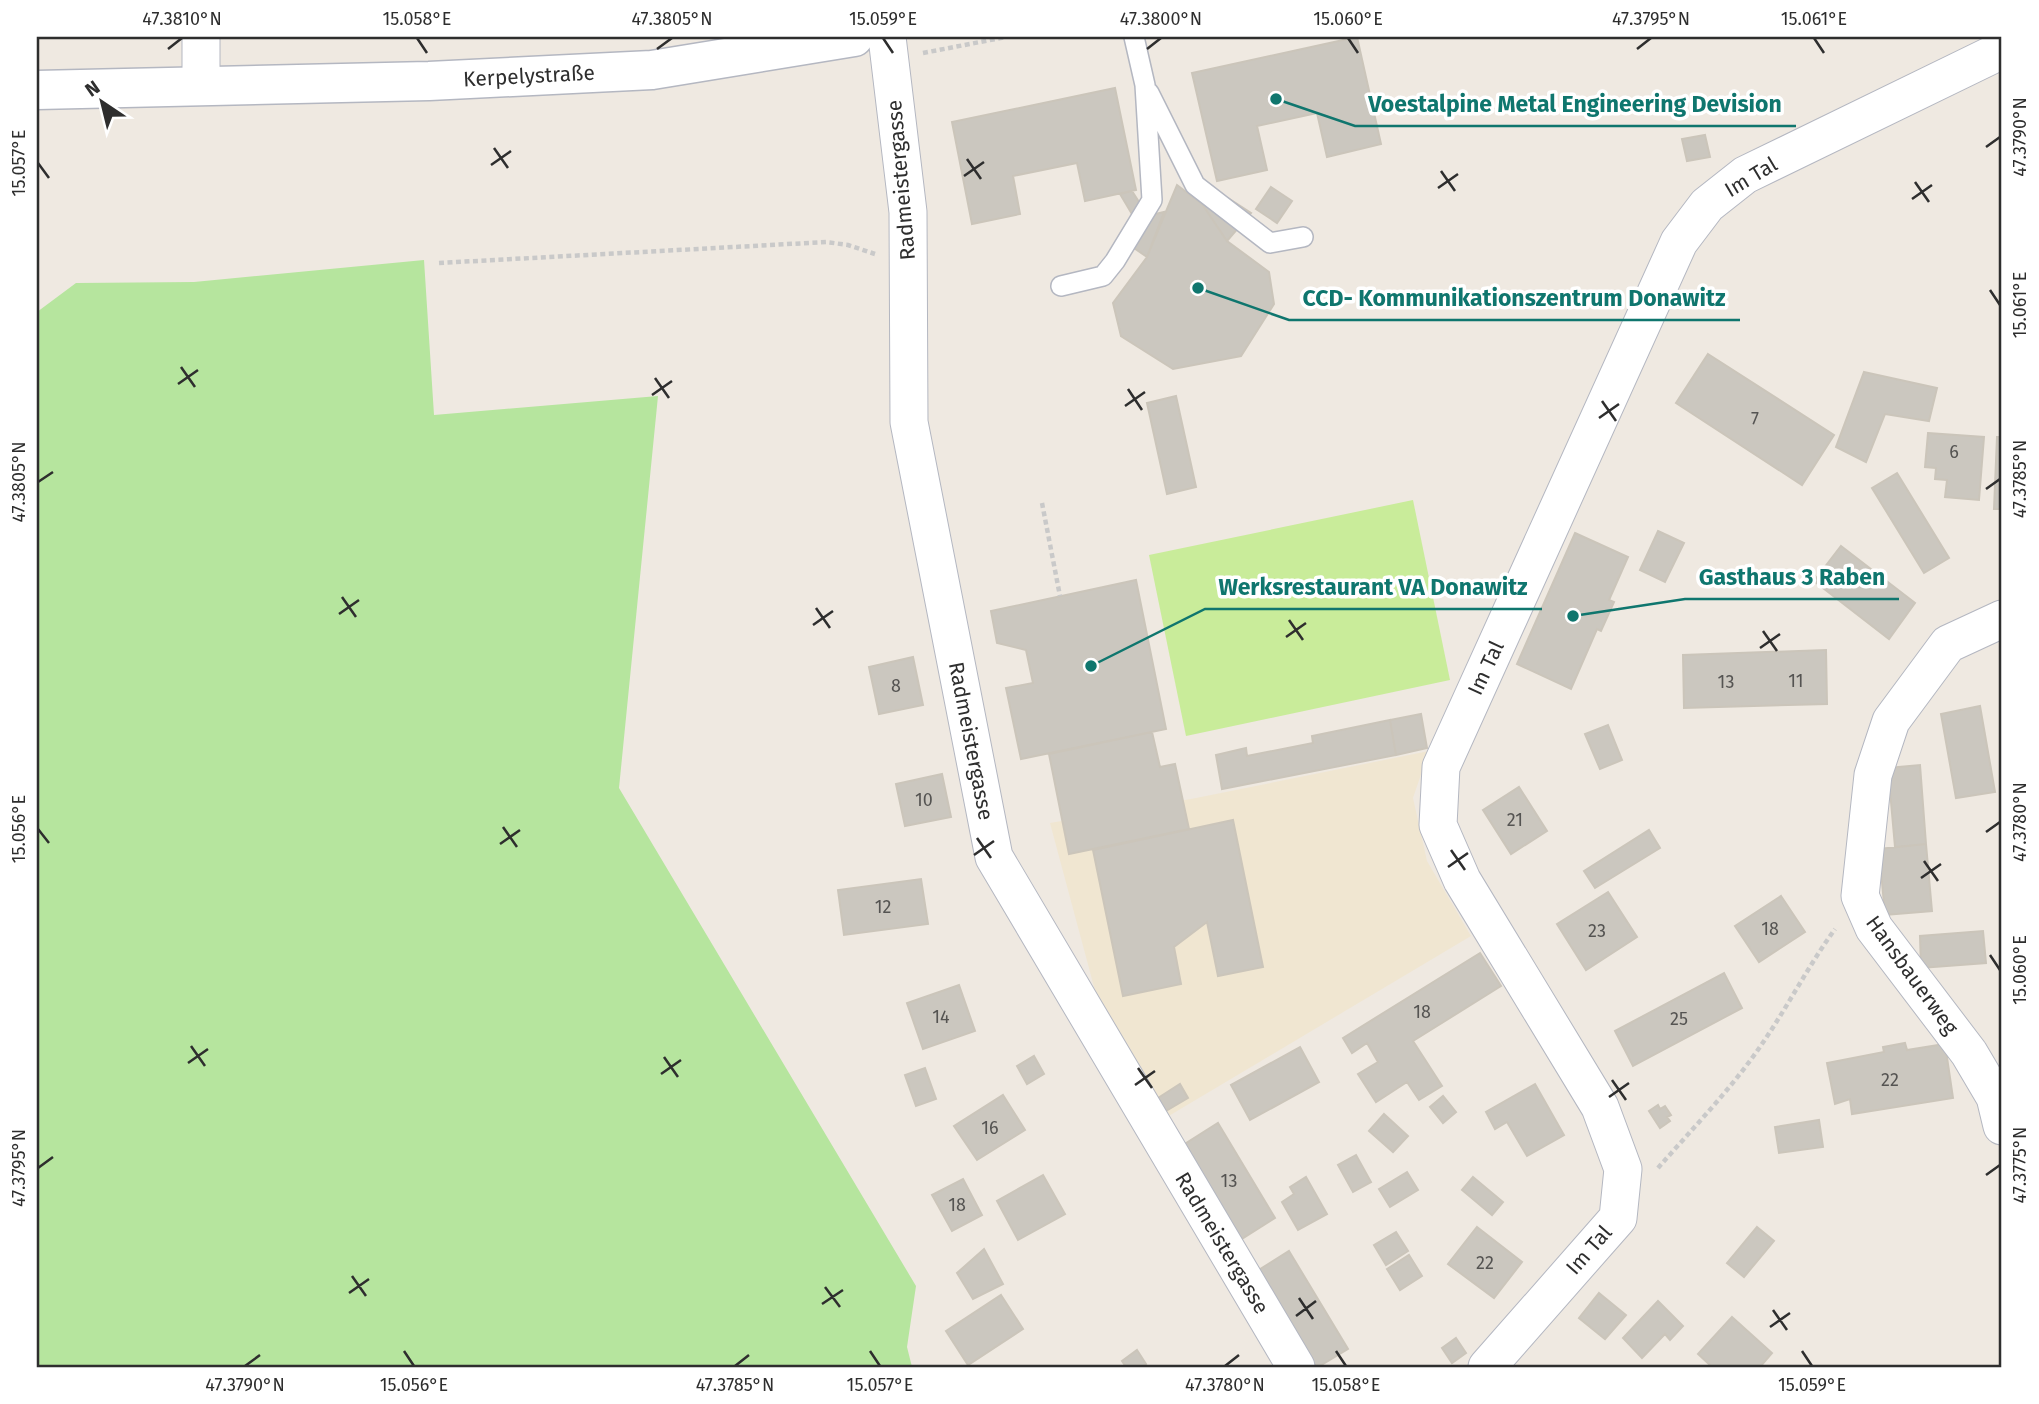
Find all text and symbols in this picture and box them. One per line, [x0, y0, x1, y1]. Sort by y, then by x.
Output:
text: 47.3810°N [142, 8, 222, 30]
text: 15.058°E [383, 8, 451, 30]
text: 47.3805°N [631, 8, 713, 30]
text: 15.059°E [849, 8, 917, 30]
text: 47.3800°N [1120, 8, 1202, 30]
text: 15.060°E [1313, 8, 1383, 30]
text: 47.3795°N [1612, 8, 1690, 30]
text: 15.061°E [1781, 8, 1847, 30]
street label: Kerpelystraße [463, 60, 595, 92]
north arrow [66, 66, 136, 136]
text: N [81, 75, 104, 102]
callout: Voestalpine Metal Engineering Devision [1355, 82, 1796, 126]
text: Voestalpine Metal Engineering Devision [1367, 90, 1782, 118]
text: 47.3790°N [2009, 97, 2031, 177]
street label: Radmeistergasse [881, 99, 921, 261]
text: 15.057°E [8, 130, 30, 196]
street label: Im Tal [1720, 151, 1782, 203]
text: 15.061°E [2009, 272, 2031, 338]
callout: CCD- Kommunikationszentrum Donawitz [1289, 276, 1740, 320]
text: CCD- Kommunikationszentrum Donawitz [1302, 284, 1726, 312]
house number: 7 [1751, 408, 1759, 430]
text: 47.3785°N [2009, 440, 2031, 518]
text: 47.3805°N [8, 441, 30, 523]
house number: 6 [1949, 441, 1959, 463]
callout: Gasthaus 3 Raben [1685, 555, 1899, 599]
text: Gasthaus 3 Raben [1699, 563, 1885, 591]
callout: Werksrestaurant VA Donawitz [1205, 565, 1542, 609]
text: Werksrestaurant VA Donawitz [1218, 573, 1528, 601]
street label: Im Tal [1462, 637, 1510, 699]
street label: Radmeistergasse [943, 660, 999, 822]
house number: 11 [1788, 670, 1804, 692]
house number: 13 [1718, 671, 1734, 693]
house number: 8 [891, 675, 901, 697]
text: 47.3780°N [2009, 782, 2031, 862]
house number: 10 [915, 789, 933, 811]
text: 15.056°E [8, 795, 30, 863]
house number: 21 [1507, 809, 1523, 831]
house number: 12 [875, 896, 891, 918]
street label: Hansbauerweg [1860, 910, 1964, 1040]
house number: 18 [1761, 918, 1779, 940]
house number: 23 [1588, 920, 1606, 942]
text: 15.060°E [2009, 935, 2031, 1005]
house number: 18 [1413, 1001, 1431, 1023]
house number: 14 [932, 1006, 950, 1028]
house number: 25 [1670, 1008, 1688, 1030]
house number: 22 [1881, 1069, 1899, 1091]
house number: 16 [981, 1117, 999, 1139]
text: 47.3775°N [2009, 1127, 2031, 1203]
text: 47.3795°N [8, 1129, 30, 1207]
street label: Radmeistergasse [1169, 1167, 1275, 1319]
house number: 13 [1221, 1170, 1237, 1192]
house number: 18 [948, 1194, 966, 1216]
street label: Im Tal [1561, 1220, 1617, 1280]
house number: 22 [1476, 1252, 1494, 1274]
text: 47.3790°N [205, 1374, 285, 1396]
text: 15.056°E [380, 1374, 448, 1396]
text: 47.3785°N [696, 1374, 774, 1396]
text: 15.057°E [847, 1374, 913, 1396]
text: 47.3780°N [1185, 1374, 1265, 1396]
text: 15.058°E [1312, 1374, 1380, 1396]
text: 15.059°E [1778, 1374, 1846, 1396]

